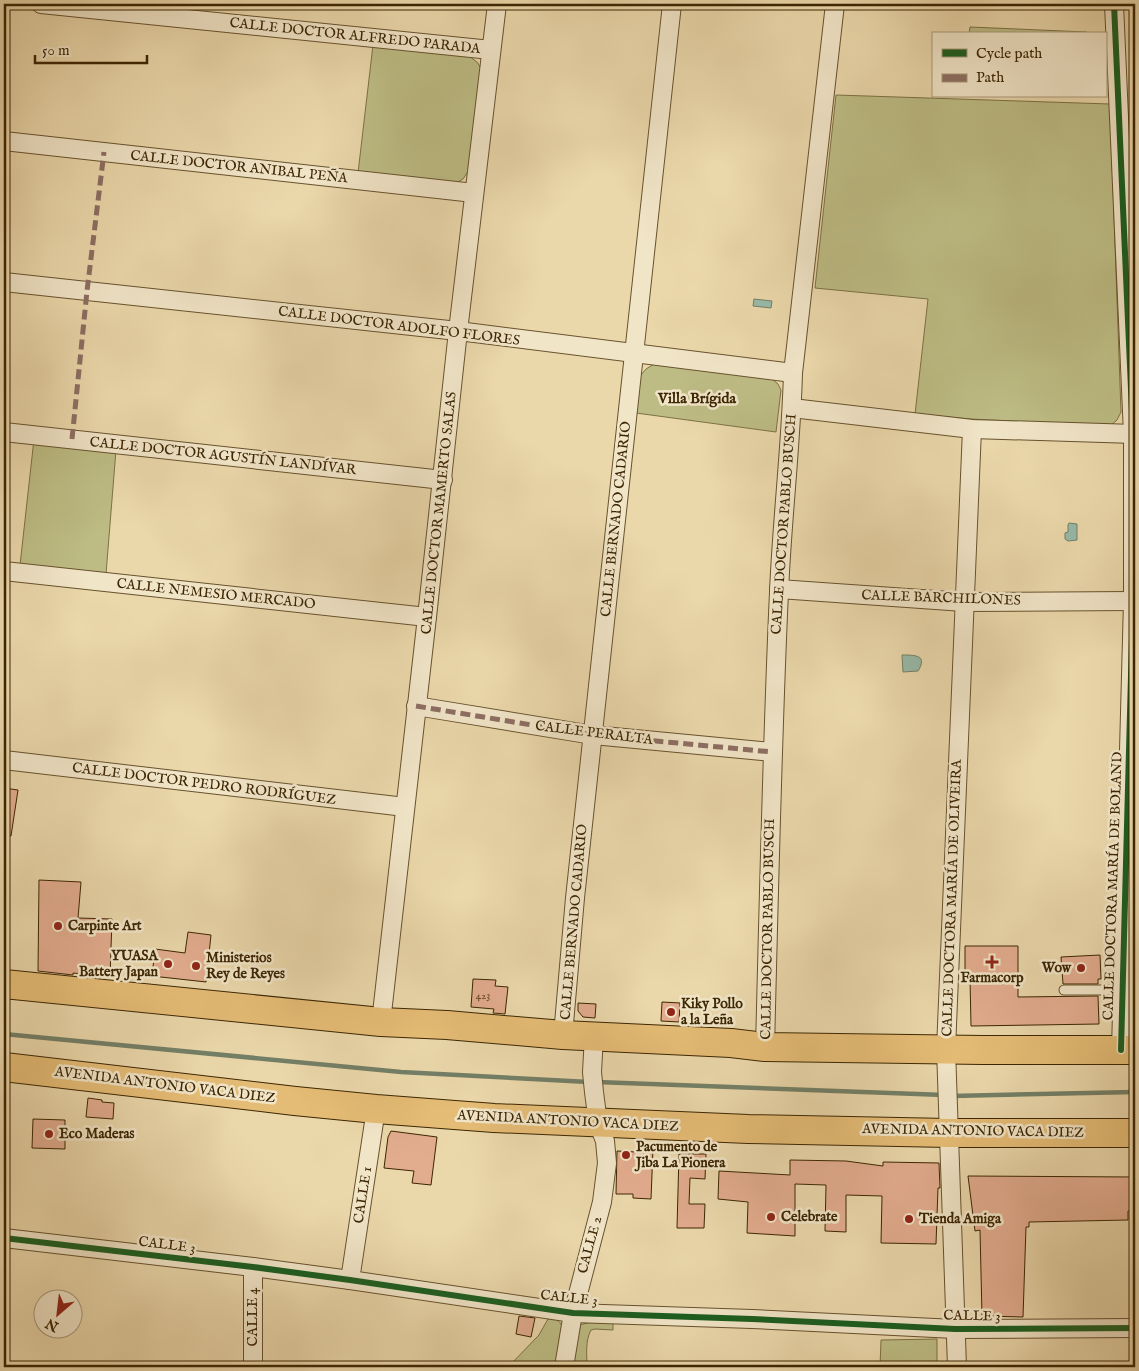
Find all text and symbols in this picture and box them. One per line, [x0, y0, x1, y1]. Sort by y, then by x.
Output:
street label: CALLE DOCTOR ALFREDO PARADA [229, 14, 482, 58]
scale bar [35, 32, 148, 64]
legend [932, 32, 1106, 98]
text: 50 m [42, 41, 70, 60]
text: Cycle path [976, 44, 1042, 63]
text: Path [976, 68, 1004, 87]
street label: CALLE DOCTOR ANIBAL PEÑA [129, 146, 349, 187]
street label: CALLE DOCTOR ADOLFO FLORES [277, 302, 521, 350]
district label: Villa Brígida [657, 389, 736, 408]
street label: CALLE DOCTOR MAMERTO SALAS [417, 391, 461, 635]
street label: CALLE DOCTOR PABLO BUSCH [767, 413, 801, 635]
street label: CALLE BERNADO CADARIO [597, 420, 635, 618]
street label: CALLE DOCTOR AGUSTÍN LANDÍVAR [89, 432, 358, 479]
street label: CALLE NEMESIO MERCADO [116, 575, 317, 613]
street label: CALLE BARCHILONES [861, 586, 1021, 610]
street label: CALLE PERALTA [534, 717, 654, 749]
street label: CALLE DOCTORA MARÍA DE BOLAND [1098, 751, 1127, 1021]
street label: CALLE DOCTOR PEDRO RODRÍGUEZ [71, 758, 337, 809]
street label: CALLE DOCTORA MARÍA DE OLIVEIRA [937, 758, 966, 1037]
street label: CALLE DOCTOR PABLO BUSCH [757, 818, 779, 1040]
street label: CALLE BERNADO CADARIO [556, 823, 592, 1021]
place label: Carpinte Art [68, 917, 142, 935]
marker: Carpinte Art [52, 920, 64, 932]
place label: YUASA Battery Japan [79, 947, 160, 981]
place label: Ministerios Rey de Reyes [206, 949, 285, 983]
marker: Farmacorp [986, 956, 998, 968]
marker: YUASA Battery Japan [162, 958, 174, 970]
place label: Wow [1041, 959, 1072, 977]
marker: Ministerios Rey de Reyes [190, 960, 202, 972]
marker: Wow [1075, 962, 1087, 974]
place label: Farmacorp [961, 969, 1024, 987]
house number: 423 [476, 989, 490, 1003]
place label: Kiky Pollo a la Leña [681, 995, 743, 1029]
marker: Kiky Pollo a la Leña [665, 1006, 677, 1018]
street label: AVENIDA ANTONIO VACA DIEZ [53, 1062, 276, 1107]
street label: AVENIDA ANTONIO VACA DIEZ [456, 1106, 679, 1136]
street label: AVENIDA ANTONIO VACA DIEZ [861, 1120, 1084, 1142]
place label: Eco Maderas [59, 1125, 135, 1143]
marker: Eco Maderas [43, 1128, 55, 1140]
place label: Pacumento de Jiba La Pionera [634, 1138, 726, 1172]
marker: Pacumento de Jiba La Pionera [620, 1149, 632, 1161]
street label: CALLE 1 [350, 1165, 376, 1225]
place label: Celebrate [781, 1208, 838, 1226]
place label: Tienda Amiga [918, 1210, 1002, 1228]
marker: Celebrate [765, 1211, 777, 1223]
marker: Tienda Amiga [903, 1213, 915, 1225]
street label: CALLE 2 [574, 1214, 606, 1276]
street label: CALLE 3 [137, 1233, 197, 1257]
street label: CALLE 3 [540, 1286, 598, 1310]
street label: CALLE 4 [244, 1287, 262, 1346]
north arrow [32, 1288, 82, 1338]
street label: CALLE 3 [943, 1307, 1001, 1325]
text: N [43, 1314, 63, 1336]

